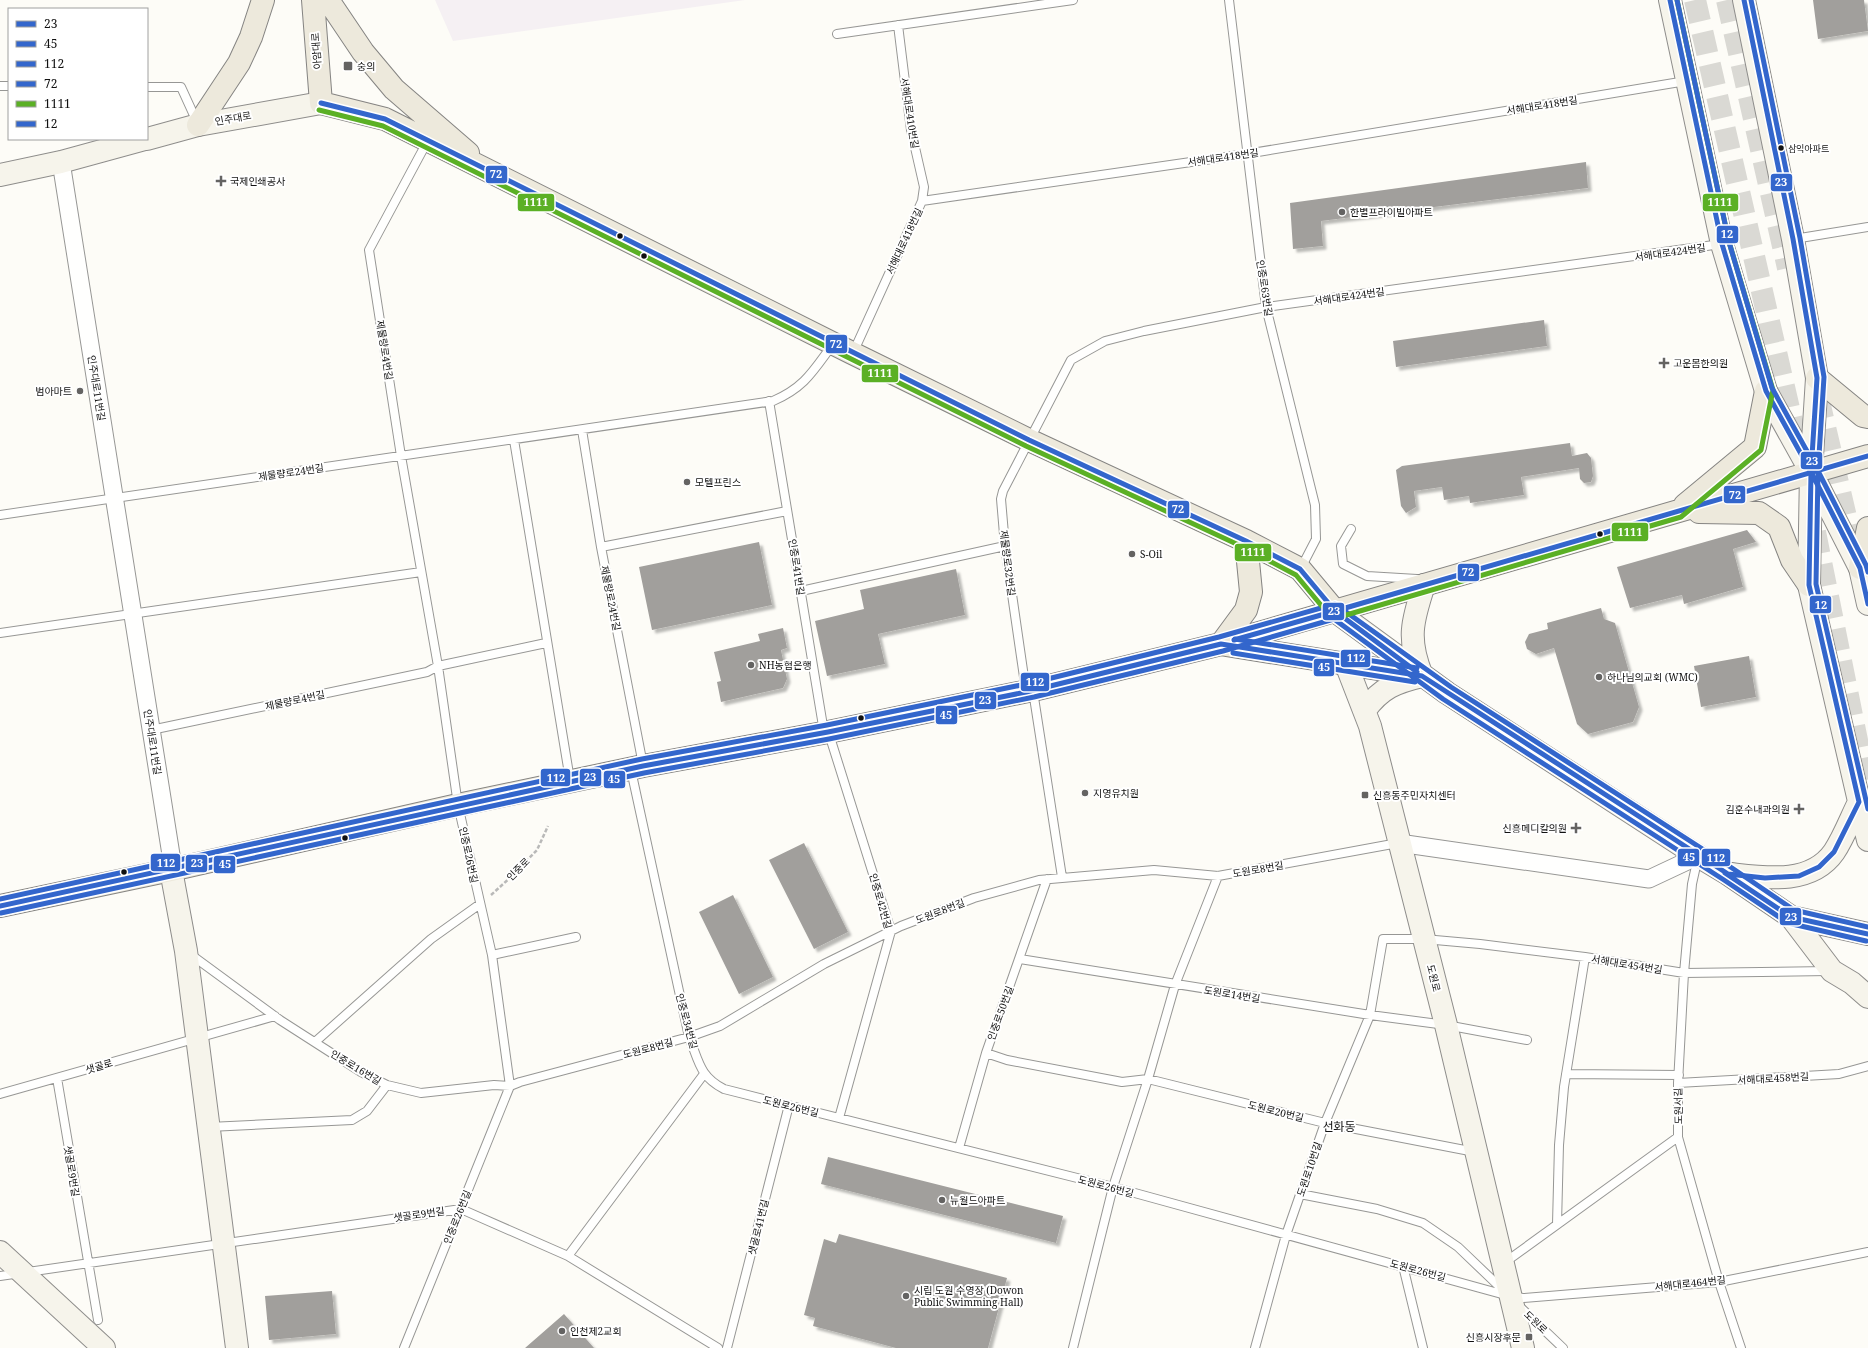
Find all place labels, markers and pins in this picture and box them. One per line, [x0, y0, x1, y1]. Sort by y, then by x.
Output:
place label: 숭의 [357, 59, 375, 73]
marker: 숭의 [342, 60, 354, 72]
place label: 삼익아파트 [1788, 142, 1829, 155]
marker: 삼익아파트 [1776, 143, 1786, 153]
place label: 국제인쇄공사 [230, 174, 286, 188]
marker: 국제인쇄공사 [215, 175, 227, 187]
place label: 한별프라이빌아파트 [1350, 205, 1433, 219]
marker: 한별프라이빌아파트 [1337, 207, 1347, 217]
unlabelled marker [615, 231, 625, 241]
unlabelled marker [639, 251, 649, 261]
place label: 고운몸한의원 [1673, 356, 1728, 370]
marker: 고운몸한의원 [1658, 357, 1670, 369]
place label: 범아마트 [35, 384, 72, 398]
marker: 범아마트 [75, 386, 85, 396]
place label: 모텔프린스 [695, 475, 741, 489]
marker: 모텔프린스 [682, 477, 692, 487]
unlabelled marker [1595, 529, 1605, 539]
place label: S-Oil [1140, 547, 1162, 561]
marker: S-Oil [1127, 549, 1137, 559]
place label: NH농협은행 [759, 658, 811, 672]
marker: NH농협은행 [746, 660, 756, 670]
place label: 하나님의교회 (WMC) [1607, 670, 1698, 684]
marker: 하나님의교회 (WMC) [1594, 672, 1604, 682]
unlabelled marker [856, 713, 866, 723]
place label: 지영유치원 [1093, 786, 1139, 800]
marker: 지영유치원 [1080, 788, 1090, 798]
place label: 신흥동주민자치센터 [1373, 788, 1456, 802]
marker: 신흥동주민자치센터 [1360, 790, 1370, 800]
place label: 김훈수내과의원 [1726, 802, 1790, 816]
marker: 김훈수내과의원 [1793, 803, 1805, 815]
place label: 신흥메디칼의원 [1503, 821, 1567, 835]
marker: 신흥메디칼의원 [1570, 822, 1582, 834]
unlabelled marker [340, 833, 350, 843]
unlabelled marker [119, 867, 129, 877]
place label: 뉴월드아파트 [950, 1193, 1005, 1207]
marker: 뉴월드아파트 [937, 1195, 947, 1205]
place label: 시립 도원 수영장 (Dowon Public Swimming Hall) [914, 1283, 1024, 1309]
marker: 시립 도원 수영장 (Dowon Public Swimming Hall) [901, 1291, 911, 1301]
place label: 인천제2교회 [570, 1324, 622, 1338]
marker: 인천제2교회 [557, 1326, 567, 1336]
place label: 신흥시장후문 [1466, 1330, 1521, 1344]
marker: 신흥시장후문 [1524, 1332, 1534, 1342]

